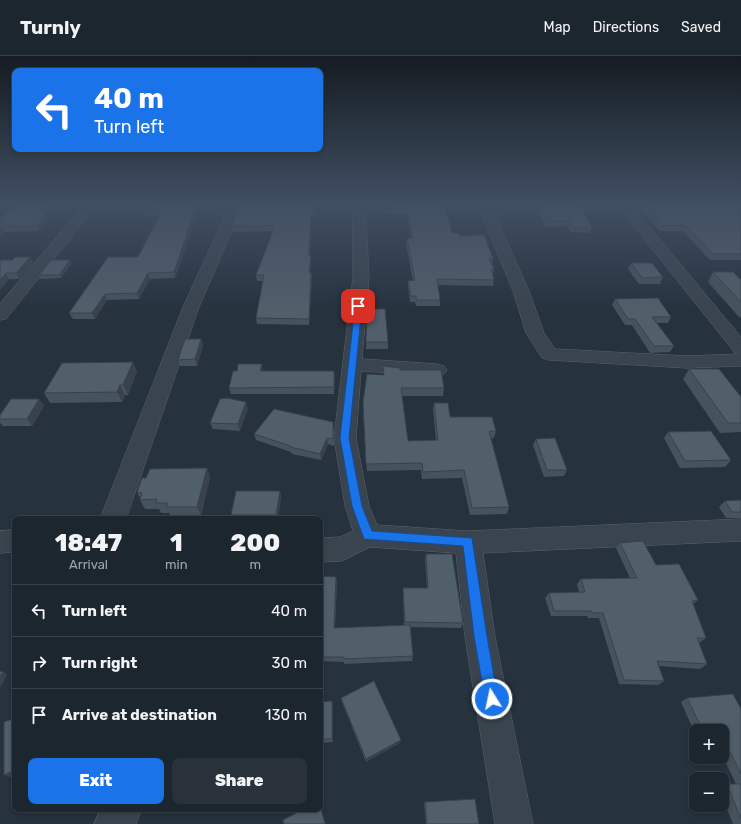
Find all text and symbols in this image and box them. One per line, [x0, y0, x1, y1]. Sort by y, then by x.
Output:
text: Turnly [20, 16, 81, 39]
text: Map [544, 19, 571, 36]
text: Directions [593, 19, 659, 36]
text: Saved [681, 19, 721, 36]
text: 40 m [94, 82, 164, 115]
icon: left [28, 84, 80, 136]
text: Turn left [94, 116, 164, 138]
pin [341, 289, 375, 323]
icon: arrive [347, 295, 369, 317]
text: 18:47 [55, 529, 122, 557]
text: 1 [170, 529, 183, 557]
text: 200 [230, 529, 280, 557]
text: Arrival [69, 557, 108, 572]
text: min [165, 557, 188, 572]
text: m [249, 557, 261, 572]
icon: left [28, 600, 50, 622]
text: Turn left [62, 602, 127, 620]
text: 40 m [271, 602, 307, 620]
icon: right [28, 652, 50, 674]
text: Turn right [62, 654, 137, 672]
text: 30 m [271, 654, 307, 672]
position arrow [471, 678, 513, 720]
icon: arrive [28, 704, 50, 726]
text: Arrive at destination [62, 706, 217, 724]
text: 130 m [265, 706, 307, 724]
map controls [689, 724, 729, 812]
button: + [689, 724, 729, 764]
button: Exit [28, 758, 164, 804]
button: Share [172, 758, 307, 804]
button: − [689, 772, 729, 812]

